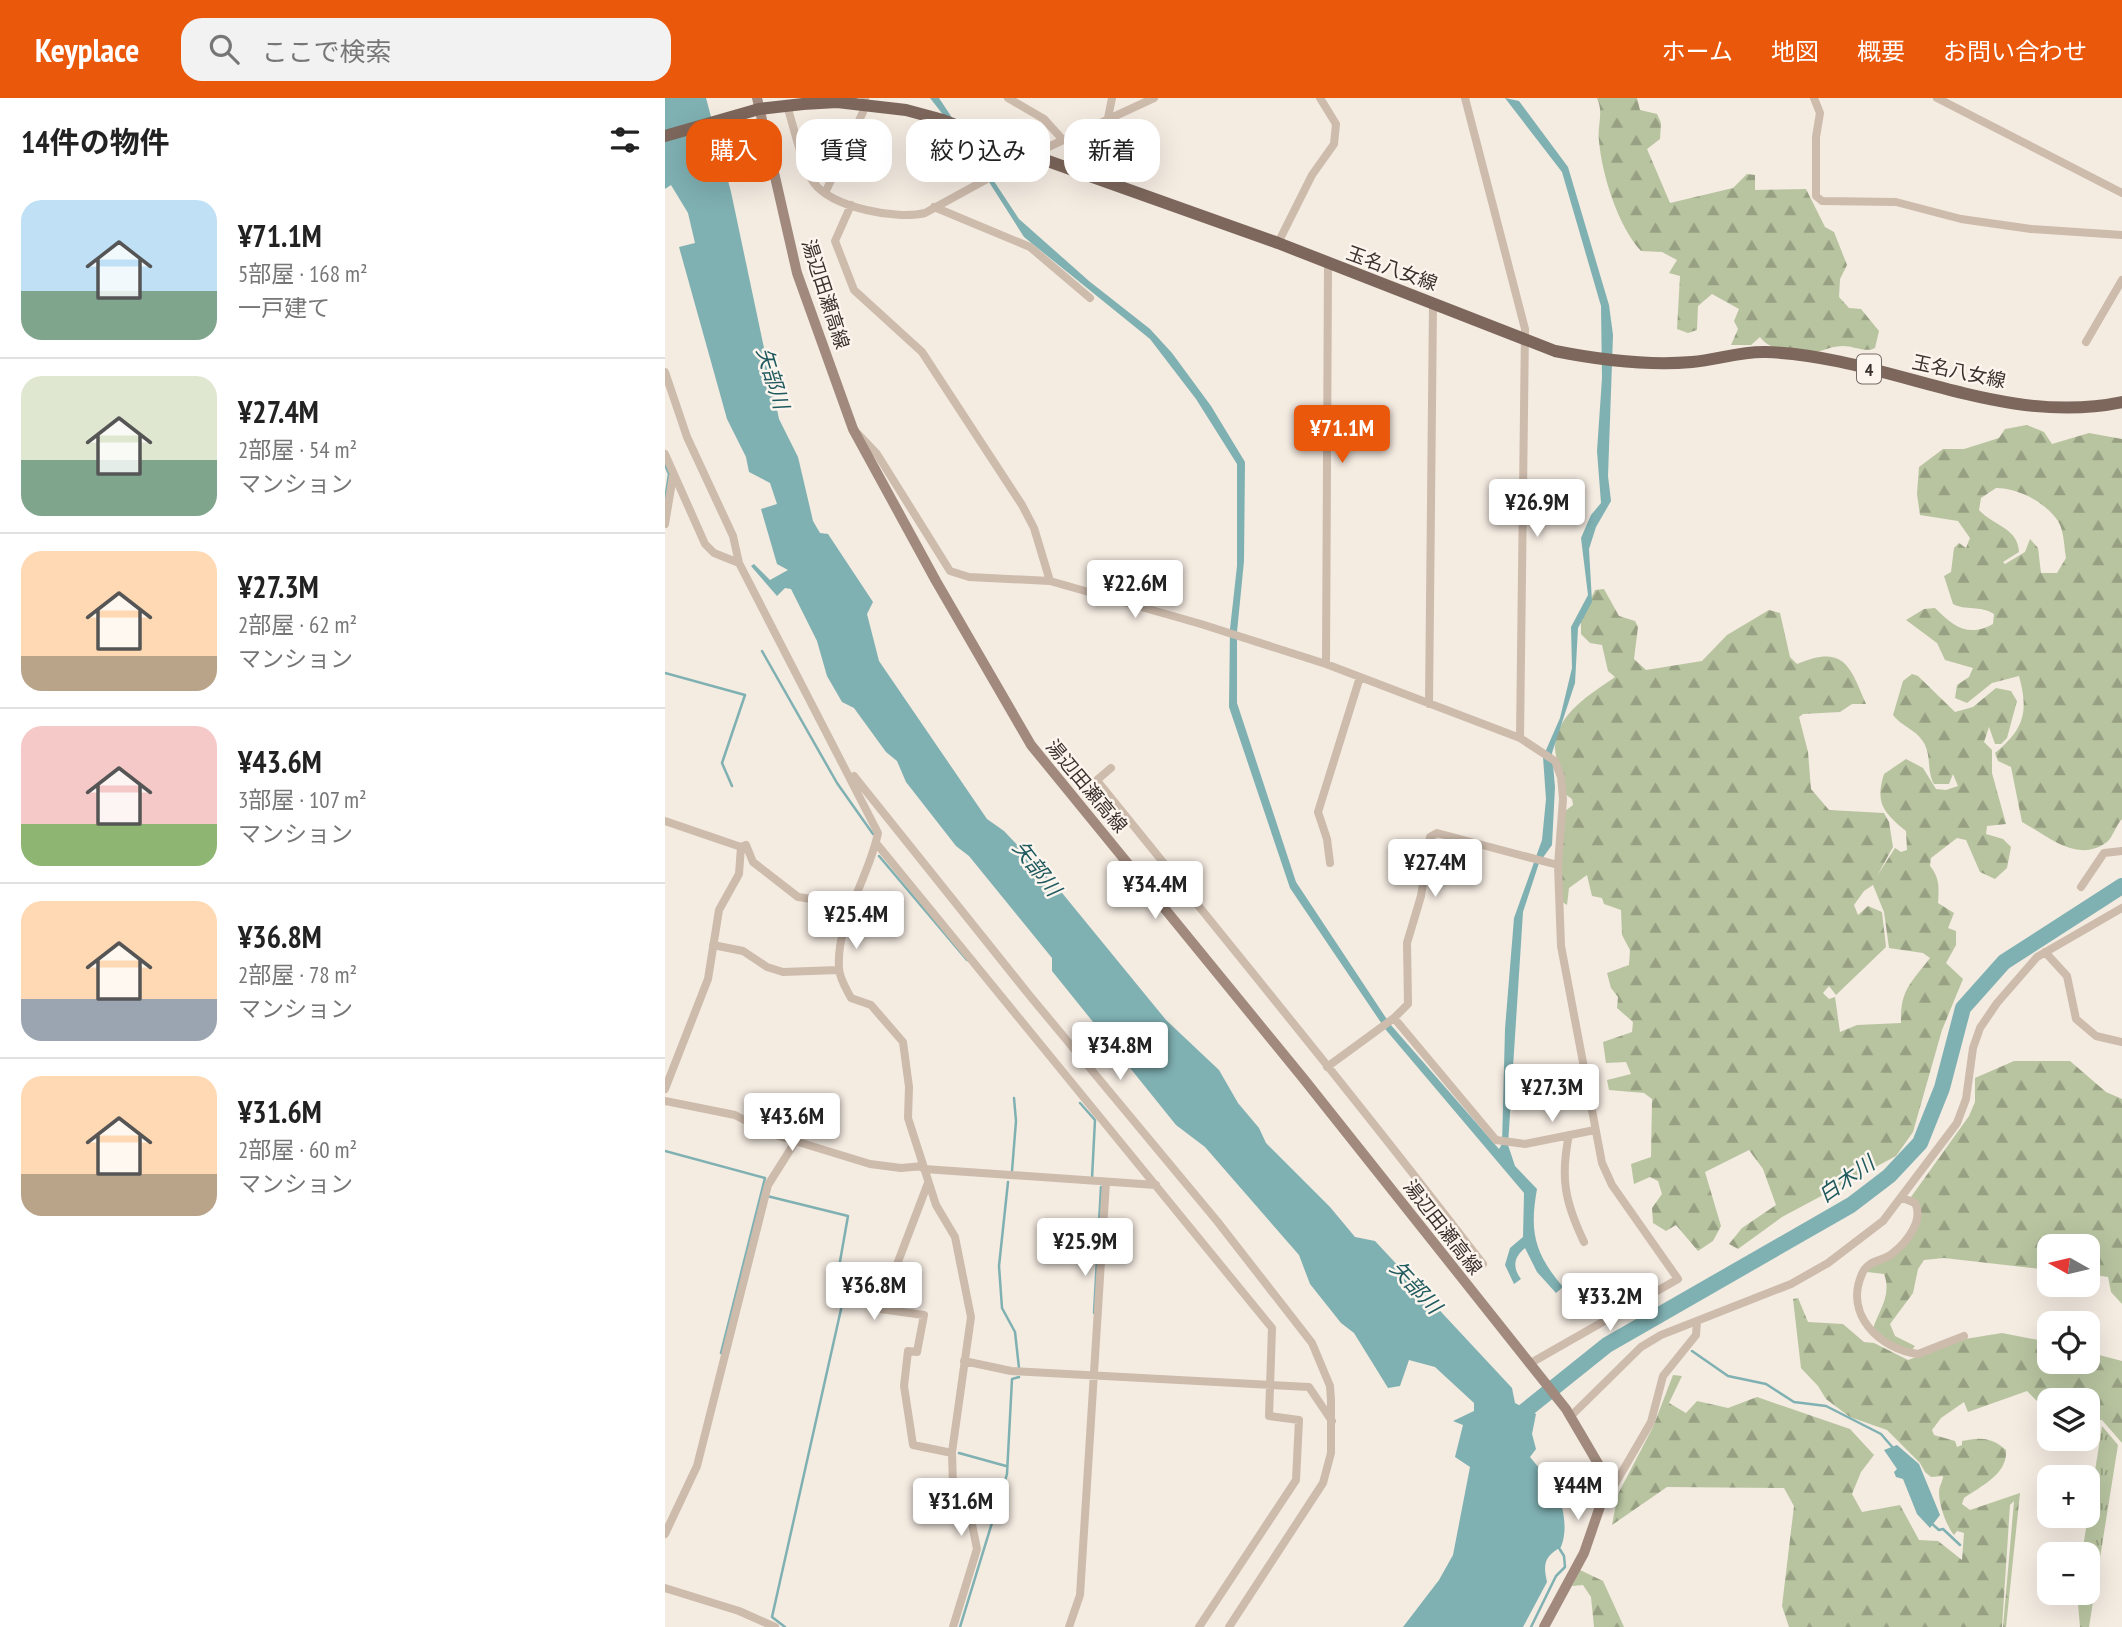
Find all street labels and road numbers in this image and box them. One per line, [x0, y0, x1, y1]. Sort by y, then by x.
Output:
street label: 湯辺田瀬高線 [797, 236, 855, 352]
street label: 玉名八女線 [1343, 240, 1441, 296]
street label: 玉名八女線 [1910, 349, 2008, 393]
road number: 4 [1857, 354, 1881, 384]
street label: 湯辺田瀬高線 [1041, 735, 1133, 837]
street label: 湯辺田瀬高線 [1398, 1175, 1488, 1279]

